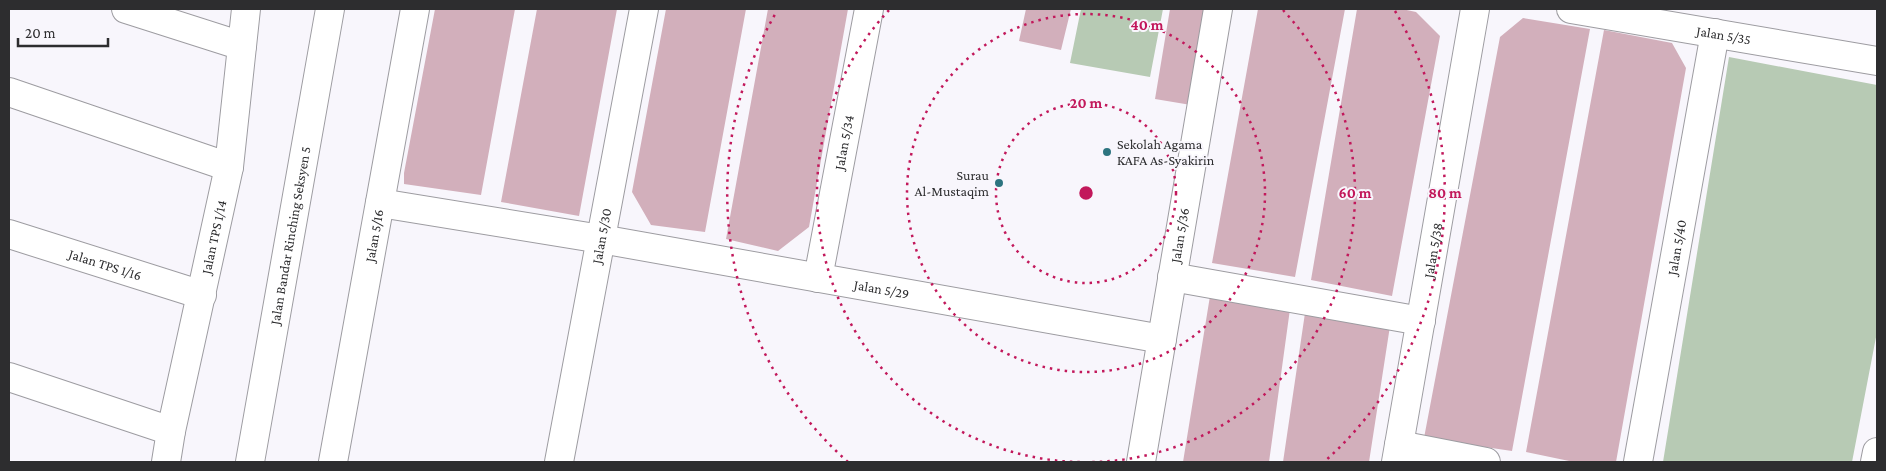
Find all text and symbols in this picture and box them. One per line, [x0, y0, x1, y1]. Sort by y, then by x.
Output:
scale bar [18, 15, 108, 47]
text: 40 m [1131, 17, 1164, 33]
street label: Jalan 5/35 [1693, 22, 1752, 47]
text: 20 m [25, 25, 56, 41]
text: 20 m [1070, 95, 1102, 111]
street label: Jalan 5/34 [830, 114, 857, 173]
place label: Sekolah Agama KAFA As-Syakirin [1117, 136, 1215, 168]
street label: Jalan Bandar Rinching Seksyen 5 [266, 145, 314, 328]
marker: Sekolah Agama KAFA As-Syakirin [1101, 146, 1113, 158]
place label: Surau Al-Mustaqim [915, 167, 990, 199]
marker: Surau Al-Mustaqim [993, 177, 1005, 189]
centre of rings [1077, 184, 1095, 202]
text: 60 m [1339, 185, 1372, 201]
text: 80 m [1428, 185, 1462, 201]
street label: Jalan TPS 1/14 [197, 198, 230, 278]
street label: Jalan 5/30 [588, 207, 614, 267]
street label: Jalan 5/36 [1167, 207, 1192, 266]
street label: Jalan 5/16 [361, 208, 387, 265]
street label: Jalan 5/40 [1663, 218, 1689, 279]
street label: Jalan 5/38 [1420, 221, 1446, 281]
street label: Jalan TPS 1/16 [65, 245, 144, 283]
street label: Jalan 5/29 [851, 276, 911, 302]

